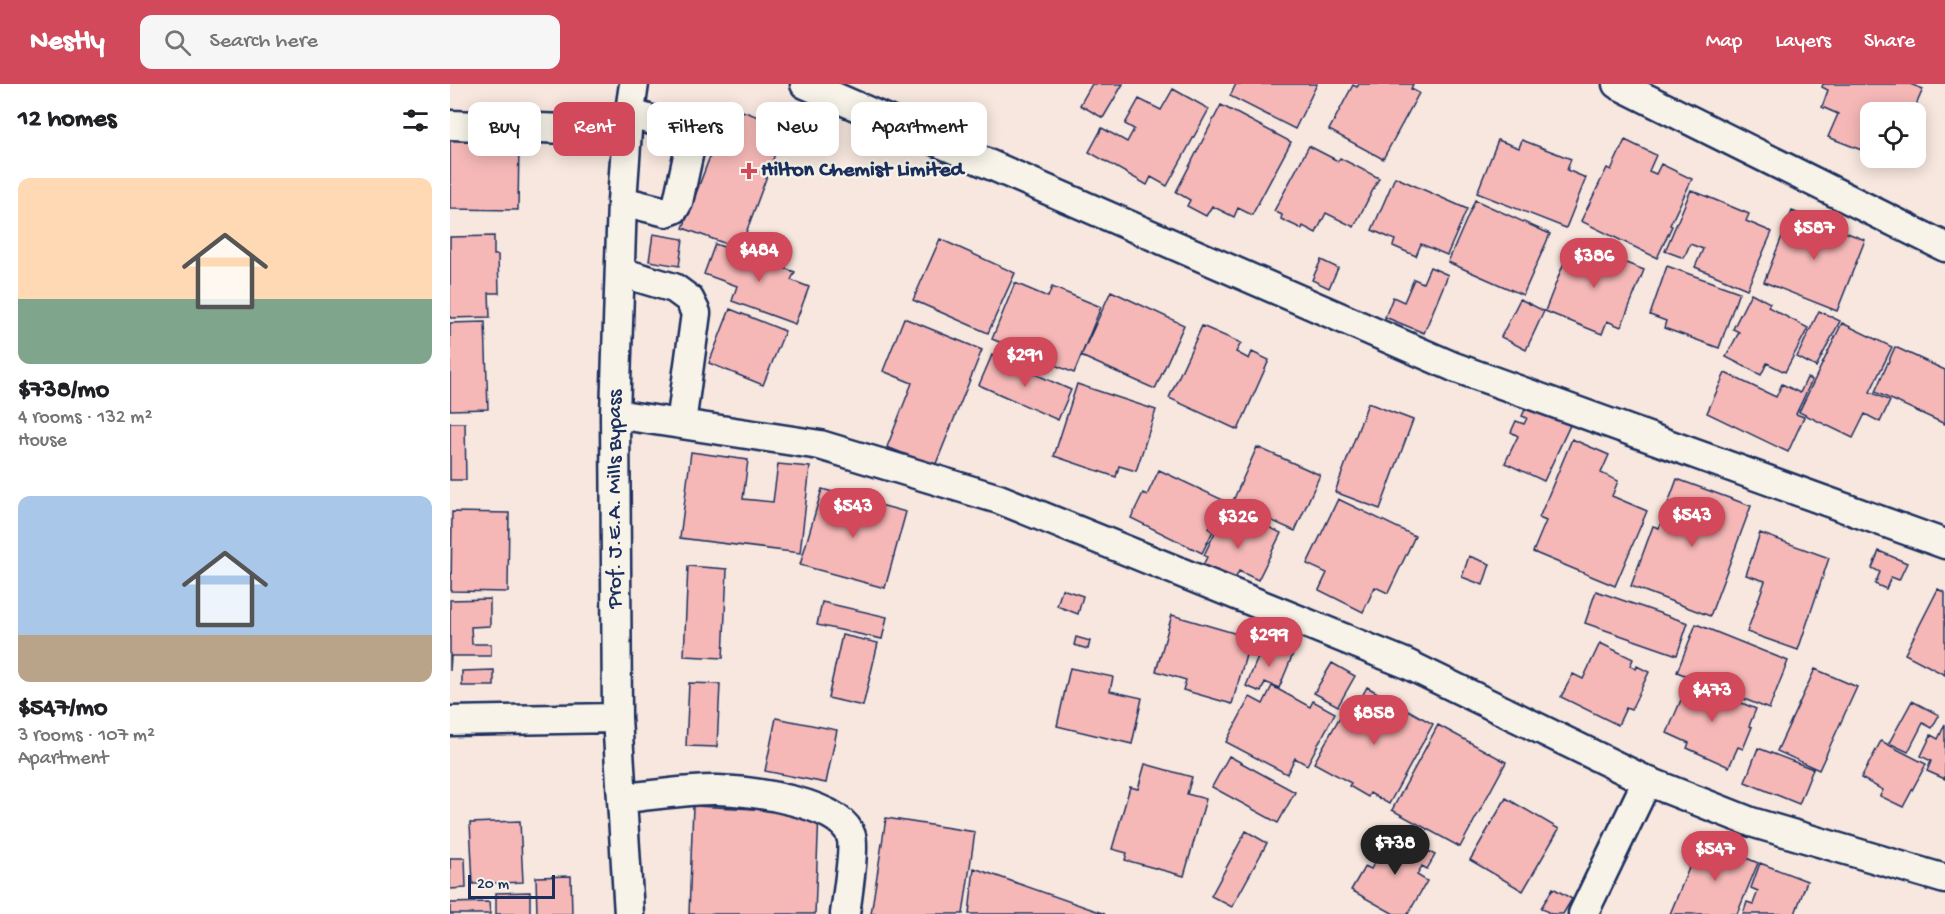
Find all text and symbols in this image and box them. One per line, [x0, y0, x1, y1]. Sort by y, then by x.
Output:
search box [140, 15, 560, 69]
text: Nestly [30, 26, 104, 59]
icon: search [161, 26, 194, 59]
text: Search here [209, 29, 318, 55]
text: Map [1706, 30, 1742, 55]
text: Layers [1775, 30, 1831, 55]
text: Share [1864, 30, 1915, 55]
chip: Buy [468, 102, 541, 156]
chip: Rent [553, 102, 635, 156]
chip: Filters [647, 102, 744, 156]
chip: New [756, 102, 839, 156]
chip: Apartment [851, 102, 987, 156]
map controls [1860, 102, 1926, 168]
button: locate [1860, 102, 1926, 168]
icon: filters [399, 104, 432, 137]
text: 12 homes [18, 105, 116, 136]
place label: Hilton Chemist Limited [761, 158, 966, 184]
marker: Hilton Chemist Limited [742, 164, 756, 178]
pin: $587 [1778, 210, 1850, 261]
icon: home [171, 217, 279, 325]
text: $587 [1794, 218, 1834, 241]
pin: $484 [723, 232, 795, 283]
pin: $386 [1558, 238, 1630, 289]
text: $484 [740, 240, 778, 263]
text: $386 [1574, 246, 1614, 269]
pin: $291 [989, 337, 1061, 388]
text: $291 [1007, 345, 1043, 368]
text: $738/mo [18, 376, 109, 407]
street label: Prof. J.E.A. Mills Bypass [603, 389, 629, 609]
text: 4 rooms · 132 m² [18, 407, 152, 430]
text: House [18, 430, 67, 453]
pin: $543 [817, 488, 889, 539]
text: $543 [833, 496, 873, 519]
pin: $543 [1656, 497, 1728, 548]
pin: $326 [1202, 499, 1274, 550]
text: $543 [1672, 505, 1712, 528]
text: $326 [1218, 507, 1258, 530]
icon: home [171, 535, 279, 643]
pin: $299 [1233, 617, 1305, 668]
text: $299 [1250, 625, 1288, 648]
pin: $473 [1676, 672, 1748, 723]
text: $473 [1692, 680, 1732, 703]
text: $547/mo [18, 694, 107, 725]
pin: $858 [1338, 695, 1410, 746]
text: $858 [1353, 703, 1395, 726]
text: 3 rooms · 107 m² [18, 725, 155, 748]
text: Apartment [18, 748, 108, 771]
pin: $738 [1359, 825, 1431, 876]
pin: $547 [1679, 831, 1751, 882]
text: $738 [1375, 833, 1415, 856]
text: $547 [1695, 839, 1735, 862]
scale bar [468, 872, 555, 900]
text: 20 m [477, 876, 509, 895]

